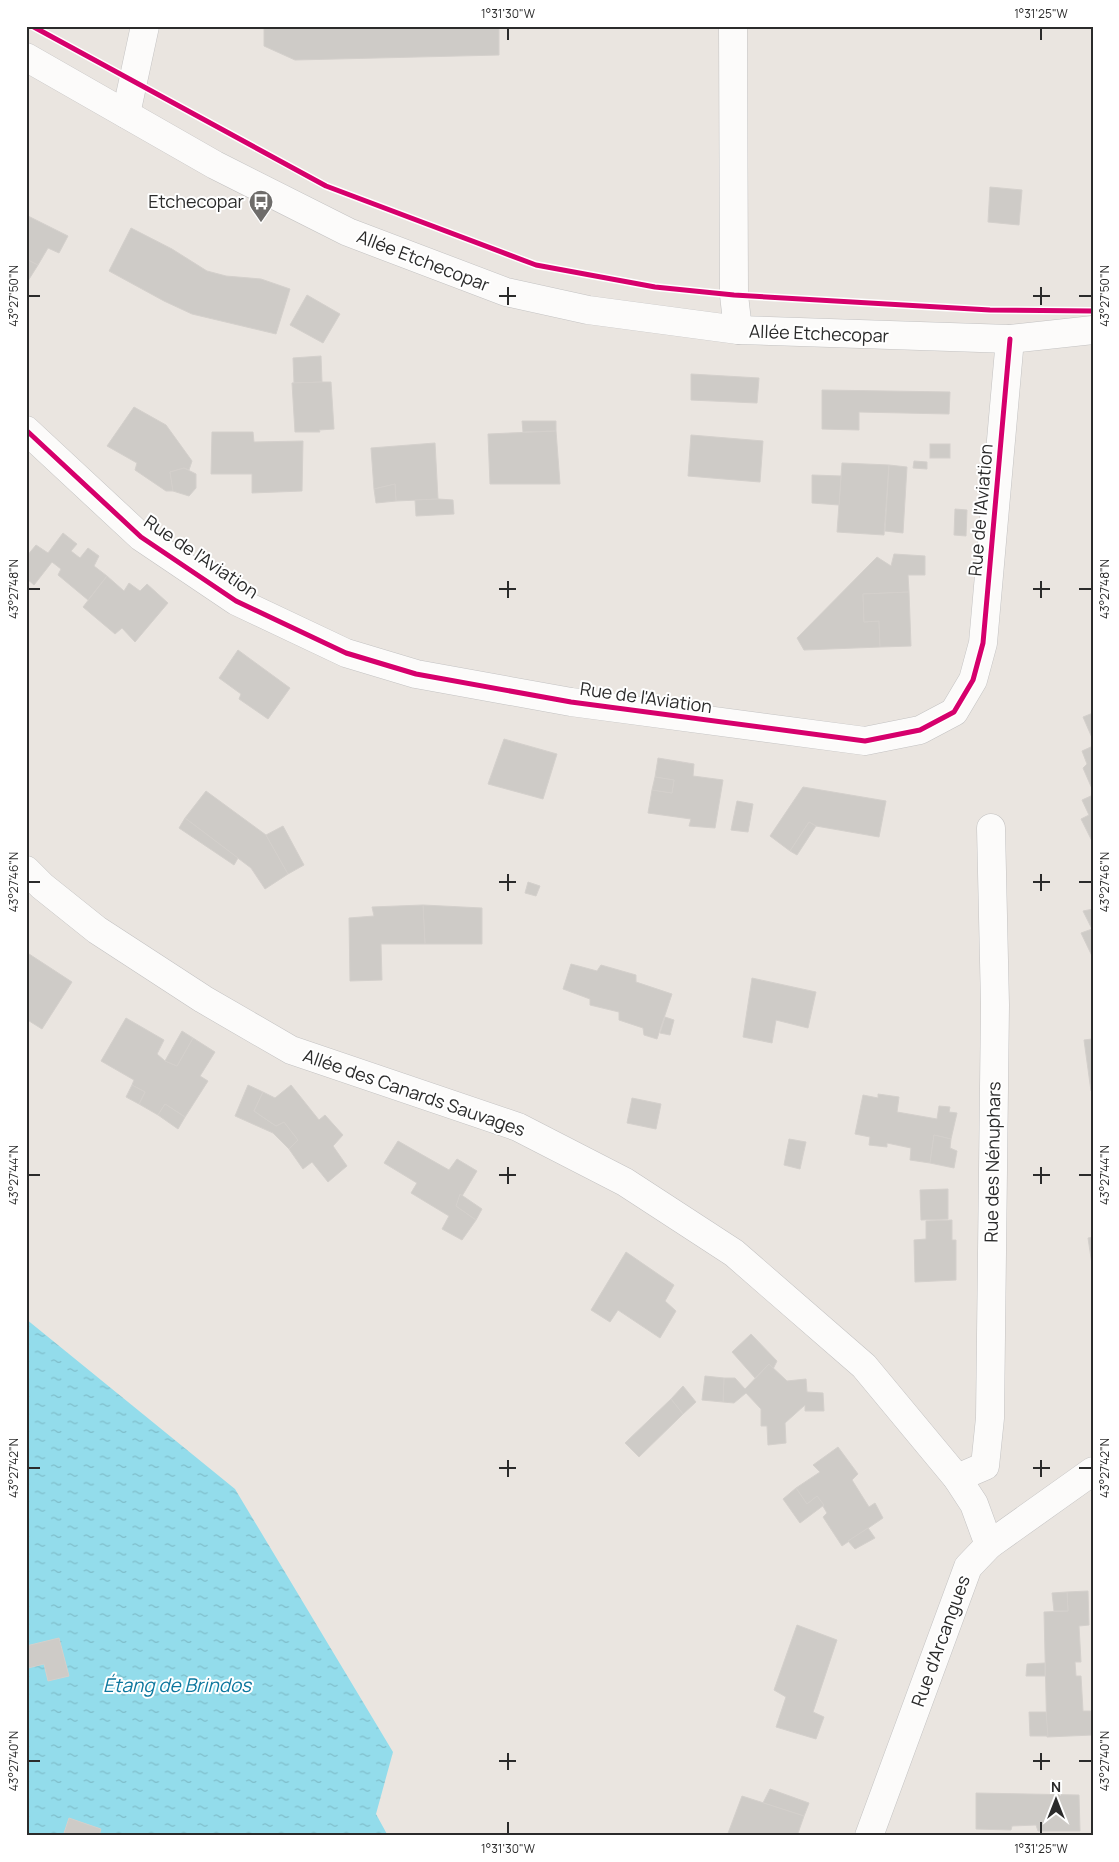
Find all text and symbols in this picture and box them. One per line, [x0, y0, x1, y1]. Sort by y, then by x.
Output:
text: 1°31'30"W [481, 5, 536, 22]
text: 1°31'25"W [1014, 5, 1069, 22]
place label: Etchecopar [148, 189, 244, 213]
bus stop icon: Etchecopar [248, 189, 274, 223]
street label: Allée Etchecopar [354, 224, 494, 297]
text: 43°27'50"N [5, 265, 22, 327]
text: 43°27'50"N [1096, 265, 1113, 327]
street label: Allée Etchecopar [749, 319, 890, 347]
street label: Rue de l'Aviation [962, 443, 998, 577]
street label: Rue de l'Aviation [140, 509, 263, 603]
text: 43°27'48"N [5, 559, 22, 619]
text: 43°27'48"N [1096, 559, 1113, 619]
street label: Rue de l'Aviation [579, 676, 714, 718]
text: 43°27'46"N [5, 852, 22, 912]
text: 43°27'46"N [1096, 852, 1113, 912]
street label: Allée des Canards Sauvages [300, 1043, 529, 1141]
street label: Rue des Nénuphars [979, 1081, 1005, 1243]
text: 43°27'44"N [5, 1145, 22, 1205]
text: 43°27'44"N [1096, 1145, 1113, 1205]
text: 43°27'42"N [5, 1438, 22, 1498]
text: 43°27'42"N [1096, 1438, 1113, 1498]
street label: Rue d'Arcangues [905, 1572, 975, 1710]
water label: Étang de Brindos [103, 1672, 253, 1698]
text: 43°27'40"N [5, 1731, 22, 1791]
text: 43°27'40"N [1096, 1731, 1113, 1791]
north arrow [1032, 1774, 1082, 1824]
text: N [1051, 1777, 1061, 1796]
text: 1°31'30"W [481, 1840, 536, 1857]
text: 1°31'25"W [1014, 1840, 1069, 1857]

